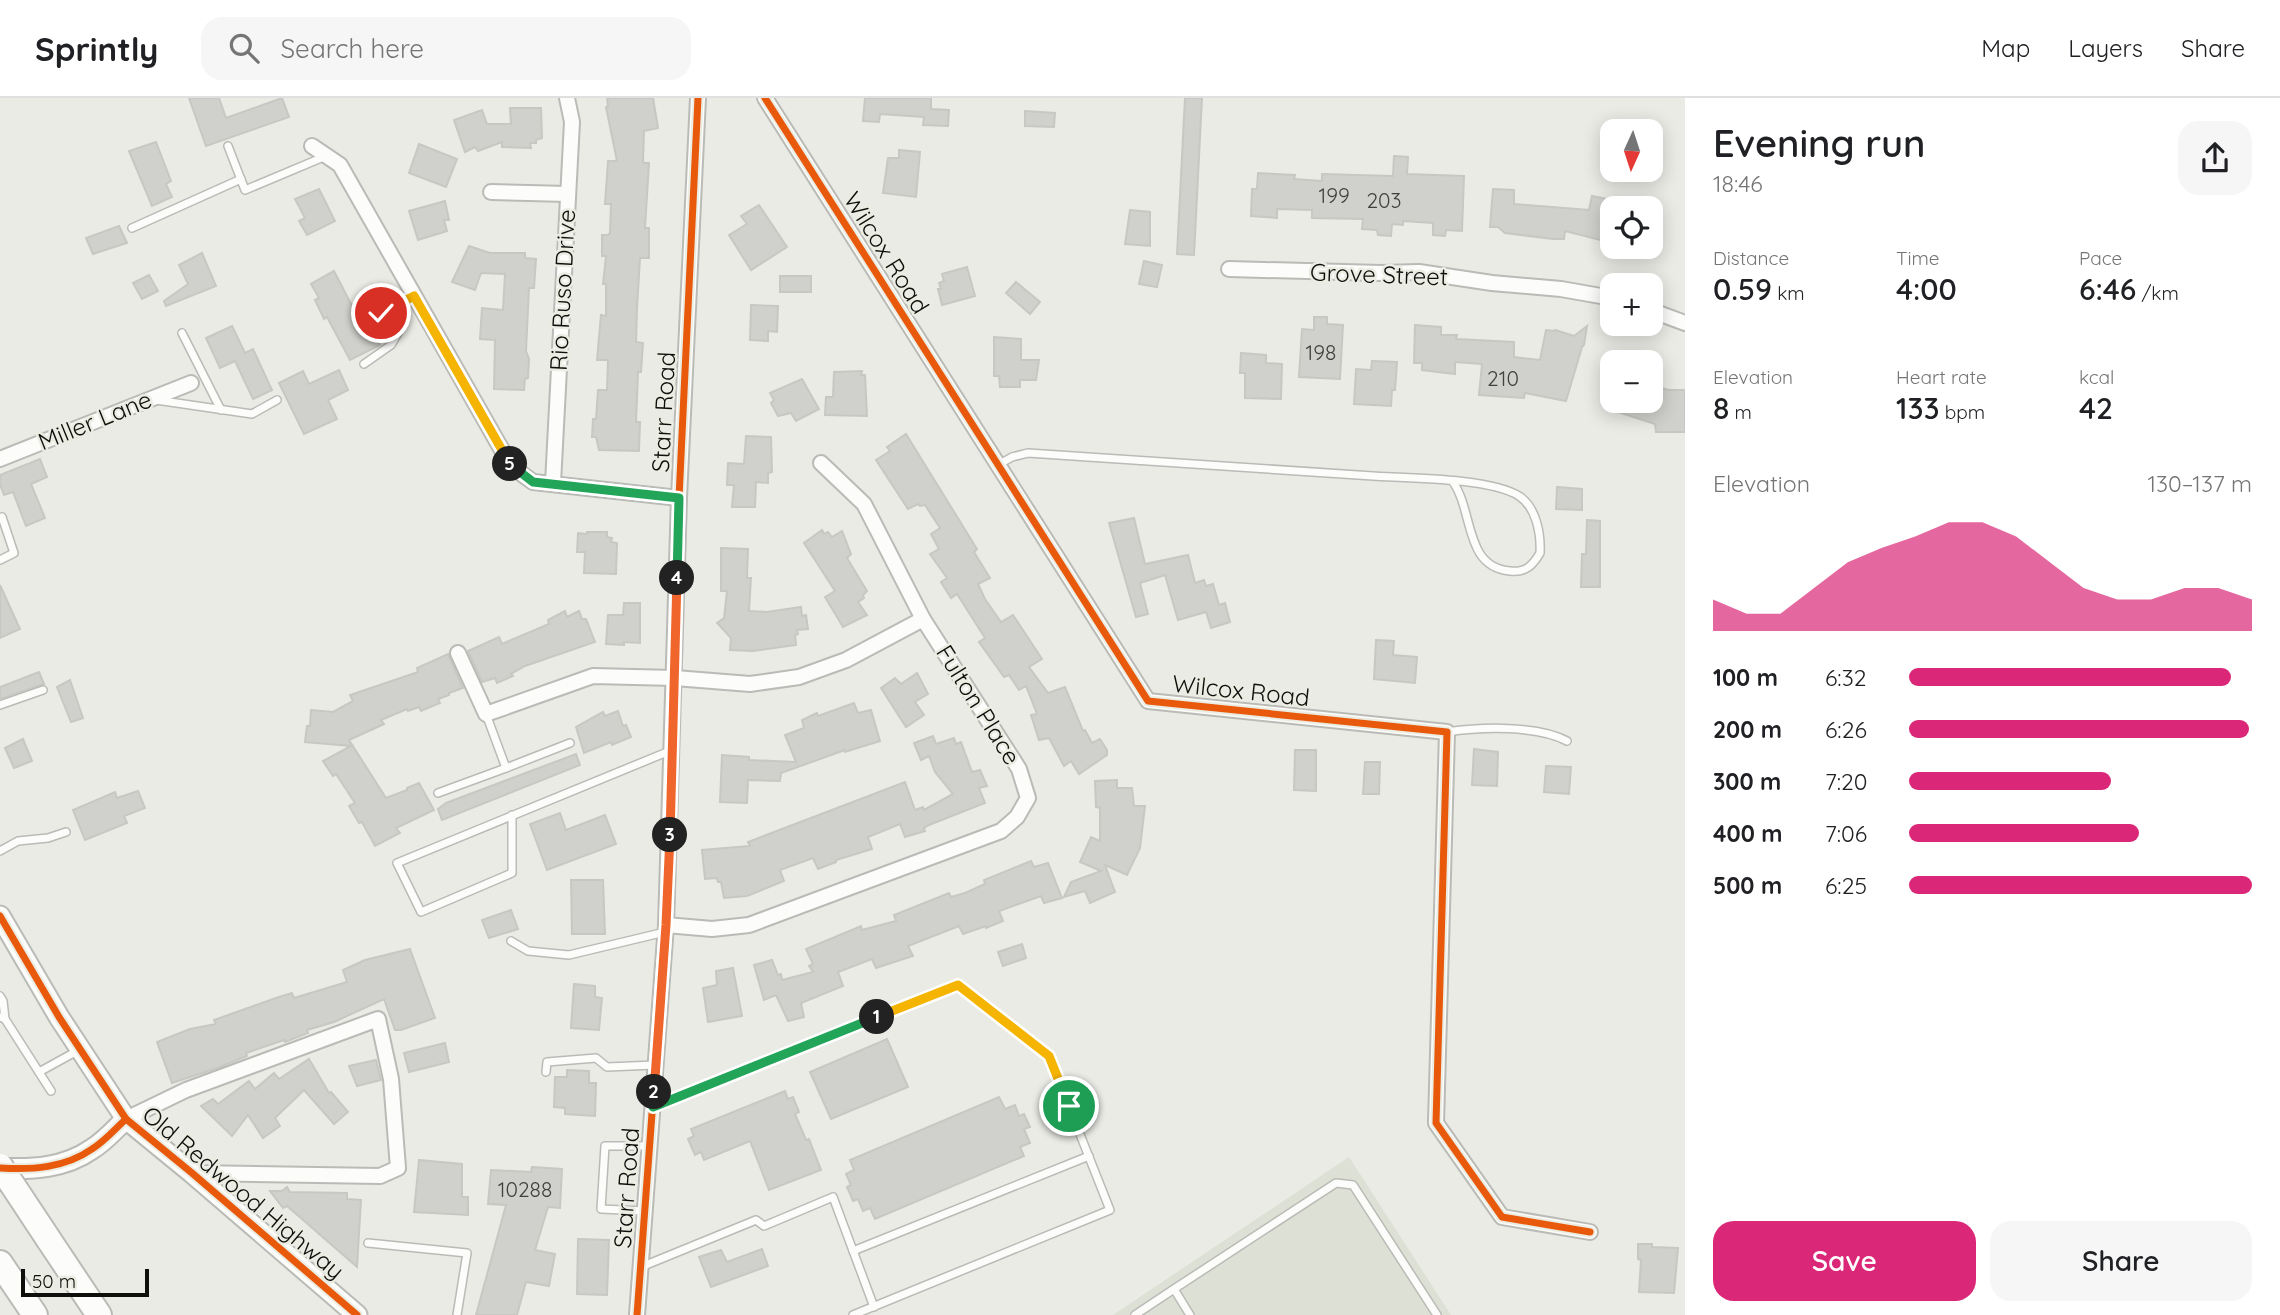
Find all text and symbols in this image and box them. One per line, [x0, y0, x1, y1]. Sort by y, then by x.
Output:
search box [201, 17, 691, 80]
text: Sprintly [35, 28, 159, 69]
icon: search [225, 29, 263, 67]
text: Search here [281, 32, 424, 65]
text: Map [1981, 33, 2030, 63]
text: Layers [2068, 33, 2143, 63]
text: Share [2181, 33, 2245, 63]
north arrow [1600, 119, 1662, 182]
map controls [1600, 119, 1663, 413]
text: Evening run [1713, 119, 1926, 167]
button: share [2178, 121, 2252, 195]
text: 18:46 [1713, 169, 1763, 198]
house number: 199 [1318, 182, 1350, 208]
street label: Wilcox Road [838, 186, 936, 319]
house number: 203 [1366, 187, 1402, 213]
button: locate [1600, 196, 1663, 259]
street label: Rio Ruso Drive [543, 208, 581, 372]
text: Distance [1713, 246, 1789, 270]
text: Time [1896, 246, 1940, 270]
text: Pace [2079, 246, 2122, 270]
street label: Grove Street [1310, 257, 1449, 291]
text: 0.59 [1713, 270, 1772, 308]
text: 4:00 [1896, 270, 1957, 308]
text: 6:46 [2079, 270, 2136, 308]
button: + [1600, 273, 1663, 336]
text: km [1772, 281, 1805, 305]
text: /km [2136, 281, 2179, 305]
pin [351, 283, 411, 343]
icon: check [362, 294, 400, 332]
house number: 198 [1306, 339, 1336, 365]
button: − [1600, 350, 1663, 413]
street label: Starr Road [645, 351, 681, 473]
house number: 210 [1487, 365, 1519, 391]
text: Elevation [1713, 365, 1793, 389]
text: Heart rate [1896, 365, 1987, 389]
text: kcal [2079, 365, 2114, 389]
street label: Miller Lane [33, 384, 156, 456]
text: 8 [1713, 389, 1729, 427]
text: 133 [1896, 389, 1939, 427]
text: 42 [2079, 389, 2113, 427]
text: m [1729, 400, 1752, 424]
text: bpm [1939, 400, 1985, 424]
pin: 5 [492, 446, 528, 482]
text: 5 [504, 451, 515, 475]
text: Elevation [1713, 469, 1810, 498]
text: 130–137 m [2147, 469, 2252, 498]
pin: 4 [660, 560, 694, 596]
text: 4 [671, 565, 682, 589]
street label: Fulton Place [930, 639, 1028, 770]
text: 100 m [1713, 663, 1778, 692]
text: 6:32 [1825, 663, 1866, 692]
street label: Wilcox Road [1171, 668, 1311, 712]
text: 200 m [1713, 715, 1782, 744]
text: 6:26 [1825, 715, 1867, 744]
text: 300 m [1713, 767, 1781, 796]
text: 7:20 [1825, 767, 1868, 796]
pin: 3 [652, 818, 688, 852]
text: 400 m [1713, 819, 1782, 848]
text: 7:06 [1825, 819, 1867, 848]
text: 3 [664, 822, 675, 846]
text: 500 m [1713, 871, 1782, 900]
text: 6:25 [1825, 871, 1867, 900]
pin: 1 [860, 1000, 894, 1034]
text: 1 [873, 1004, 880, 1028]
pin: 2 [636, 1074, 672, 1110]
pin [1039, 1076, 1099, 1136]
text: 2 [648, 1079, 659, 1103]
icon: arrive [1050, 1087, 1088, 1125]
street label: Old Redwood Highway [137, 1099, 351, 1285]
street label: Starr Road [607, 1127, 645, 1249]
house number: 10288 [498, 1176, 552, 1202]
button: Save [1713, 1221, 1976, 1301]
button: Share [1990, 1221, 2252, 1301]
scale bar [21, 1266, 149, 1298]
text: 50 m [32, 1269, 76, 1293]

